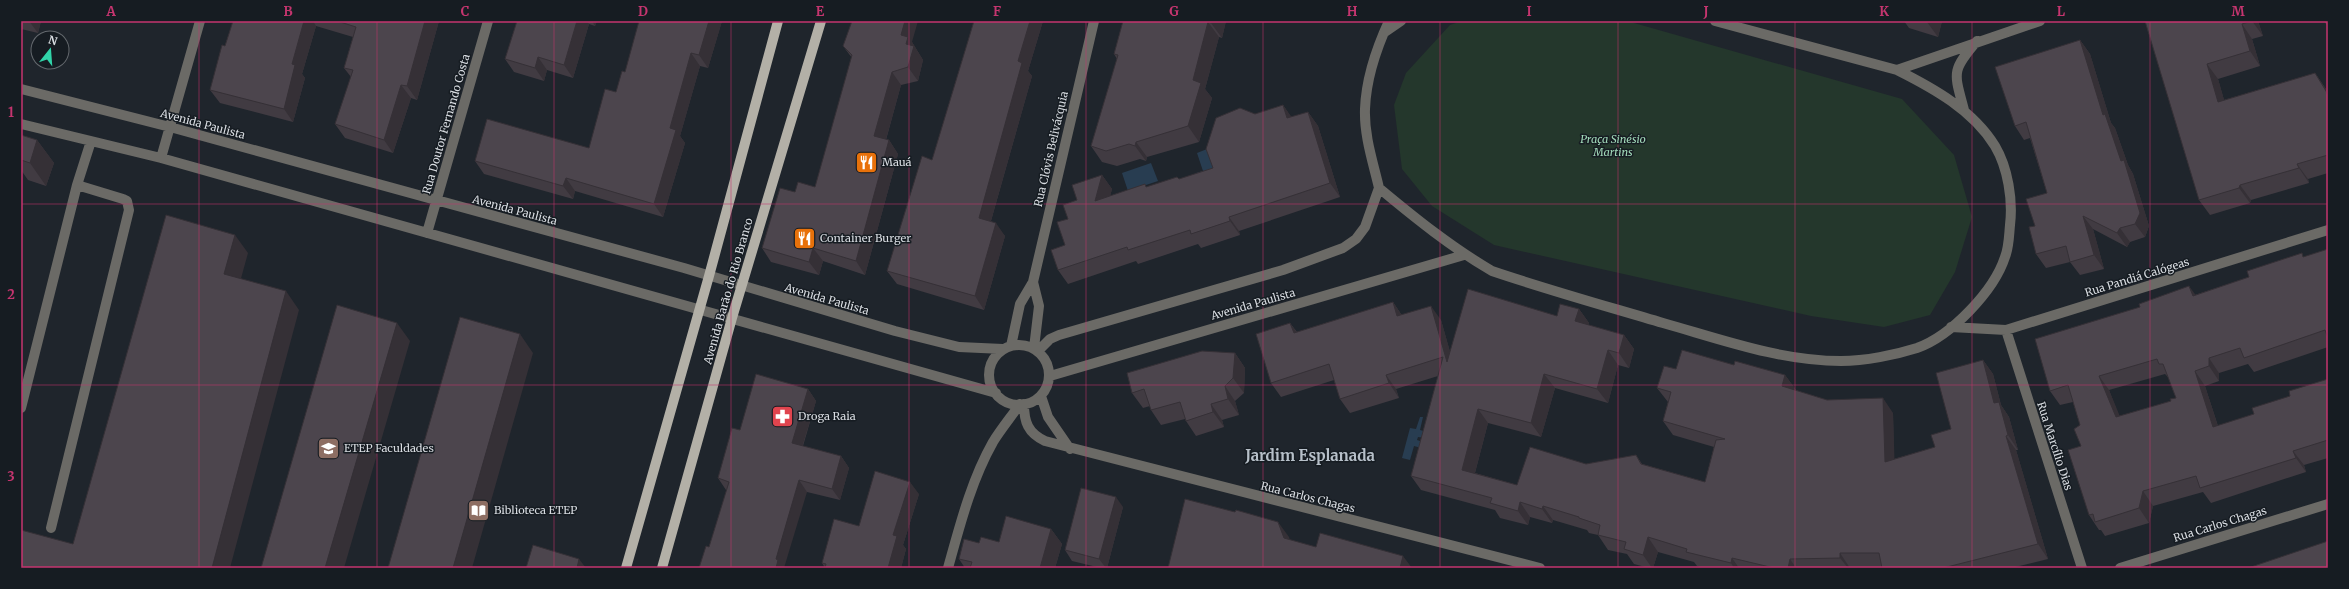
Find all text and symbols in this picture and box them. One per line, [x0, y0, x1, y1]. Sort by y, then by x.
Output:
text: A [105, 3, 116, 20]
text: B [283, 3, 293, 20]
text: C [461, 3, 470, 20]
text: D [638, 3, 648, 20]
text: E [816, 3, 825, 20]
text: F [993, 3, 1001, 20]
text: G [1169, 3, 1179, 20]
text: H [1347, 3, 1358, 20]
text: I [1526, 3, 1532, 20]
text: J [1702, 3, 1709, 20]
text: K [1879, 3, 1889, 20]
text: L [2057, 3, 2066, 20]
text: M [2231, 3, 2245, 20]
north arrow [30, 30, 70, 70]
text: N [47, 32, 59, 48]
street label: Rua Doutor Fernando Costa [419, 52, 473, 196]
street label: Rua Clóvis Belivácquia [1031, 90, 1071, 208]
text: 1 [8, 104, 14, 121]
street label: Avenida Paulista [158, 106, 247, 142]
park label: Praça Sinésio Martins [1580, 132, 1646, 159]
restaurant icon: Mauá [853, 149, 879, 175]
place label: Mauá [882, 155, 912, 169]
street label: Avenida Paulista [470, 192, 559, 228]
street label: Avenida Barão do Rio Branco [700, 216, 756, 367]
restaurant icon: Container Burger [791, 225, 817, 251]
place label: Container Burger [820, 231, 911, 245]
street label: Rua Pandiá Calógeas [2083, 254, 2191, 300]
street label: Avenida Paulista [782, 280, 871, 318]
street label: Avenida Paulista [1208, 285, 1297, 323]
text: 2 [7, 286, 15, 303]
street label: Rua Marcílio Dias [2034, 400, 2076, 492]
pharmacy icon: Droga Raia [770, 403, 796, 429]
place label: Droga Raia [798, 409, 856, 423]
school or university icon: ETEP Faculdades [315, 435, 341, 461]
place label: ETEP Faculdades [344, 441, 434, 455]
district label: Jardim Esplanada [1244, 446, 1375, 465]
text: 3 [7, 468, 15, 485]
street label: Rua Carlos Chagas [1259, 478, 1357, 516]
library icon: Biblioteca ETEP [465, 497, 491, 523]
place label: Biblioteca ETEP [494, 503, 577, 517]
street label: Rua Carlos Chagas [2172, 503, 2268, 545]

